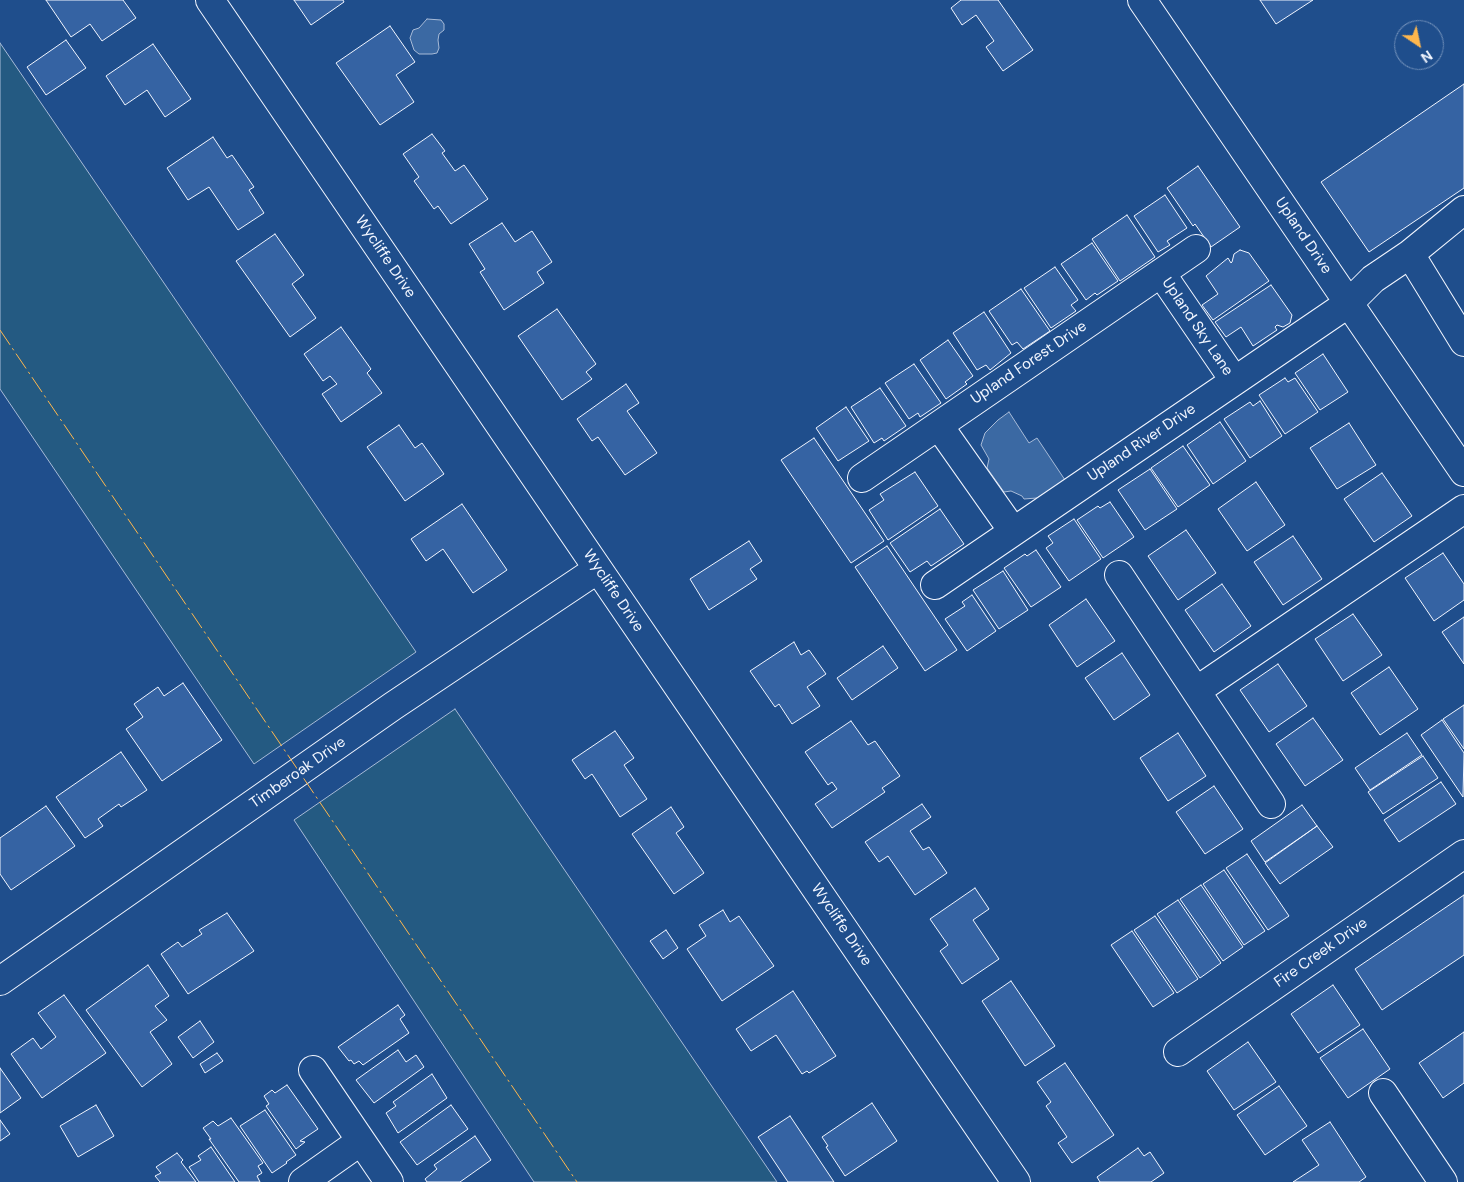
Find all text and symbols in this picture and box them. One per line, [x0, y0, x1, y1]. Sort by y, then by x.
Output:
north arrow [1394, 20, 1444, 70]
text: N [1418, 46, 1436, 67]
street label: Upland Drive [1271, 194, 1335, 278]
street label: Wycliffe Drive [351, 212, 419, 302]
street label: Upland Sky Lane [1158, 275, 1236, 379]
street label: Upland Forest Drive [968, 318, 1090, 408]
street label: Upland River Drive [1085, 400, 1199, 486]
street label: Wycliffe Drive [579, 546, 647, 636]
street label: Timberoak Drive [247, 733, 349, 813]
street label: Wycliffe Drive [807, 880, 875, 970]
street label: Fire Creek Drive [1271, 914, 1371, 992]

